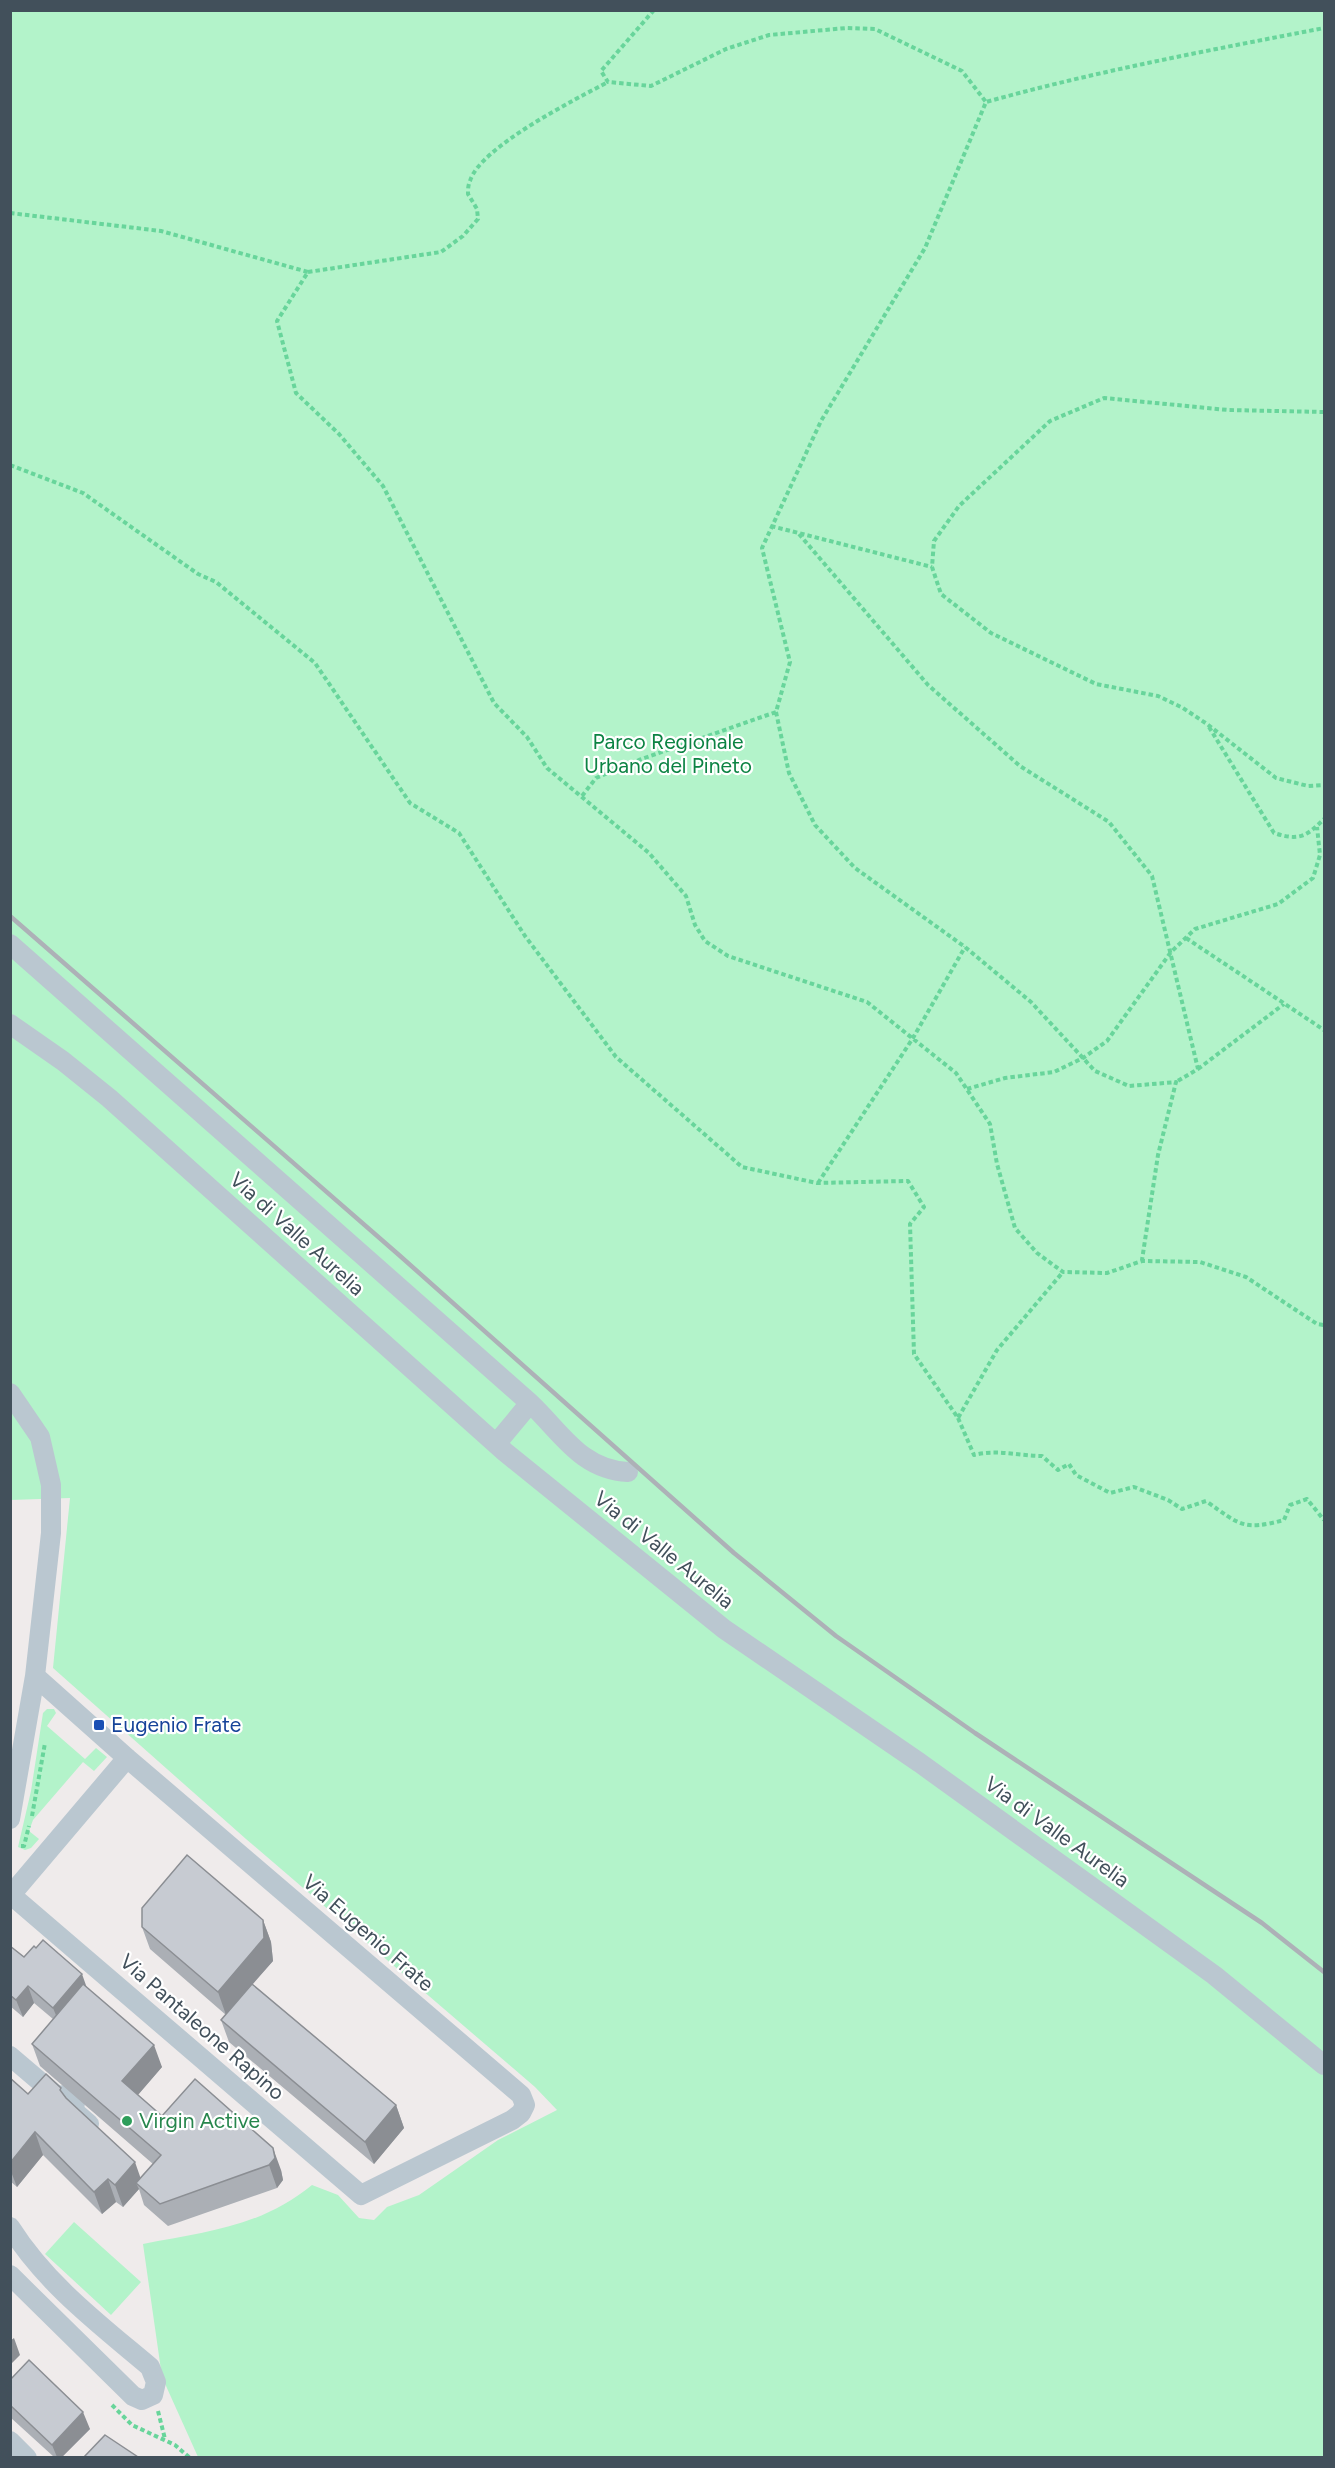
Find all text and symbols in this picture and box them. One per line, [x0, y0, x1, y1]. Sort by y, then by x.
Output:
park label: Parco Regionale Urbano del Pineto [584, 729, 752, 778]
street label: Via di Valle Aurelia [225, 1167, 370, 1301]
street label: Via di Valle Aurelia [589, 1486, 739, 1614]
place label: Eugenio Frate [111, 1712, 241, 1737]
marker: Eugenio Frate [92, 1718, 106, 1732]
street label: Via di Valle Aurelia [980, 1771, 1135, 1892]
street label: Via Eugenio Frate [298, 1869, 439, 1996]
street label: Via Pantaleone Rapino [115, 1948, 290, 2105]
place label: Virgin Active [139, 2108, 260, 2133]
marker: Virgin Active [120, 2114, 134, 2128]

